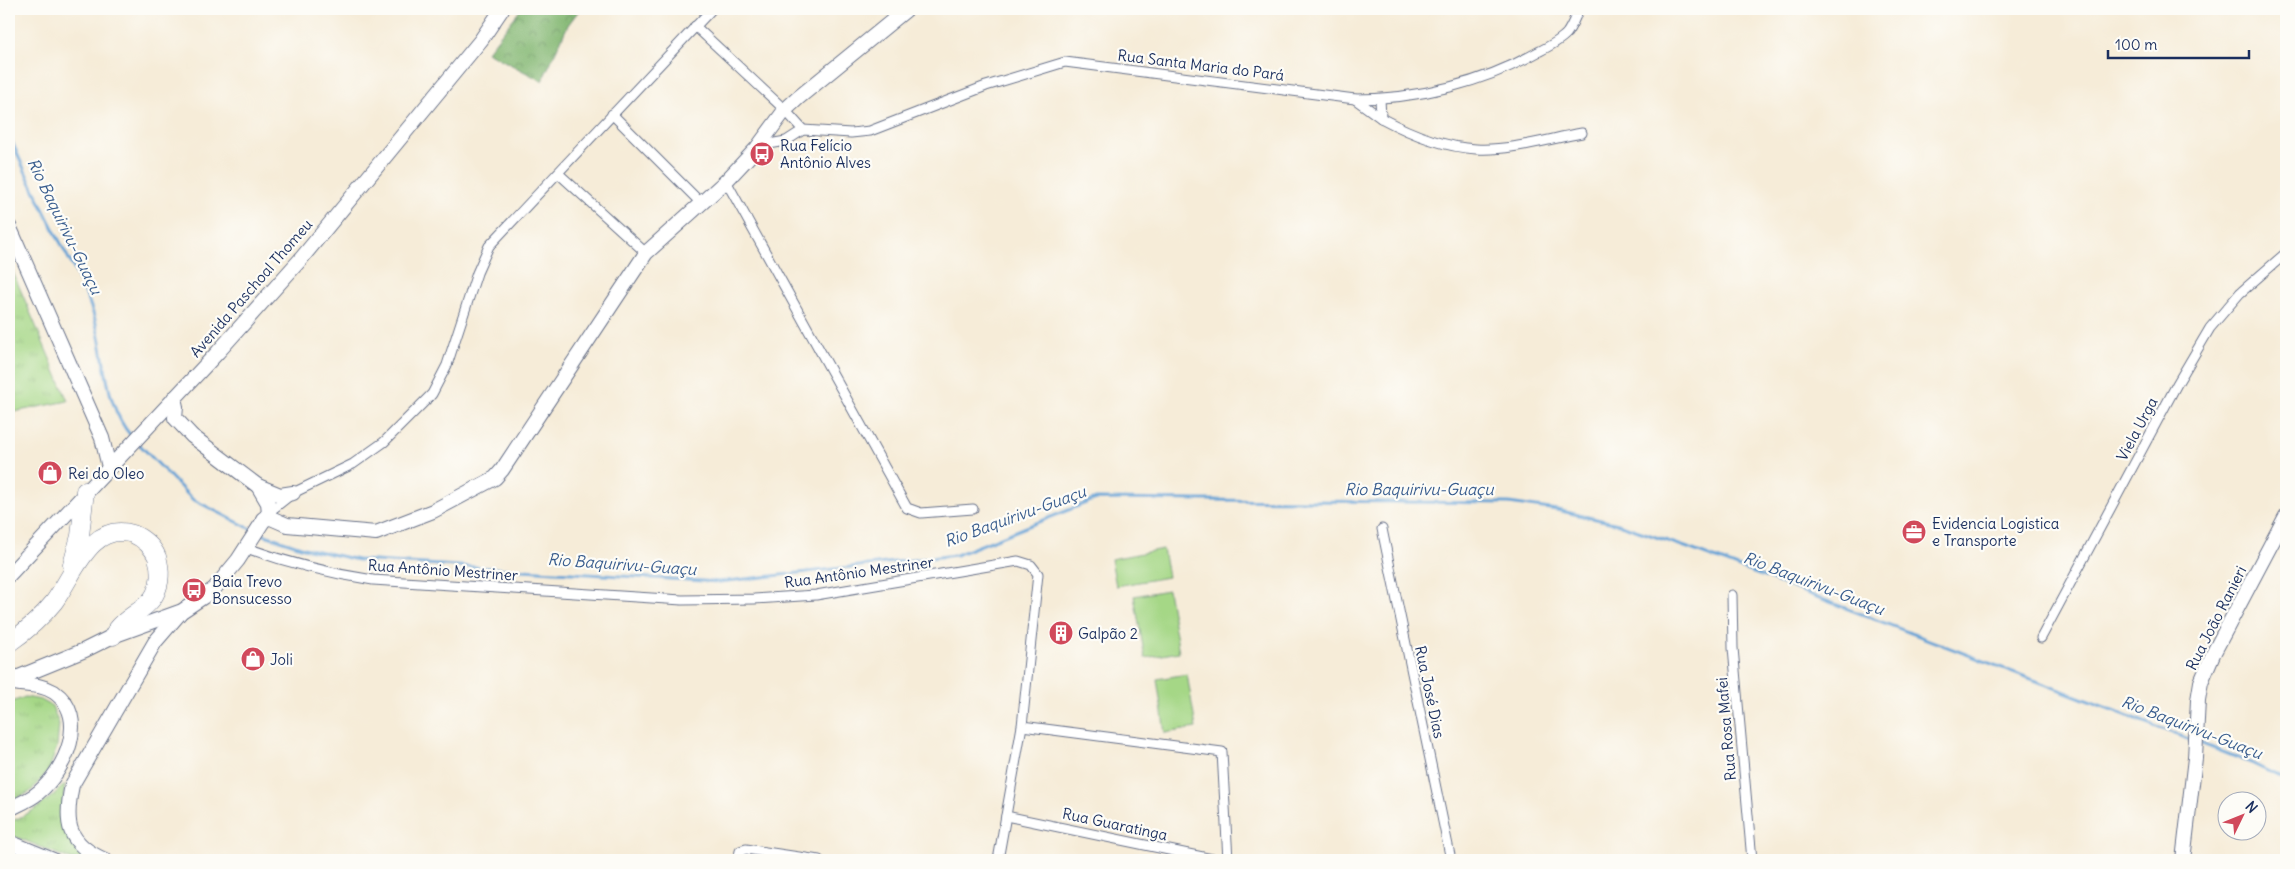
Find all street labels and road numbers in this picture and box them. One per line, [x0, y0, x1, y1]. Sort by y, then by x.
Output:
street label: Rua Santa Maria do Pará [1117, 45, 1286, 85]
street label: Avenida Paschoal Thomeu [186, 215, 316, 361]
street label: Viela Urga [2112, 394, 2162, 464]
street label: Rua Antônio Mestriner [783, 552, 935, 592]
street label: Rua Antônio Mestriner [367, 555, 519, 585]
street label: Rua João Ranieri [2182, 563, 2250, 673]
street label: Rua José Dias [1411, 644, 1449, 740]
street label: Rua Rosa Mafei [1712, 677, 1740, 781]
street label: Rua Guaratinga [1061, 804, 1170, 844]

